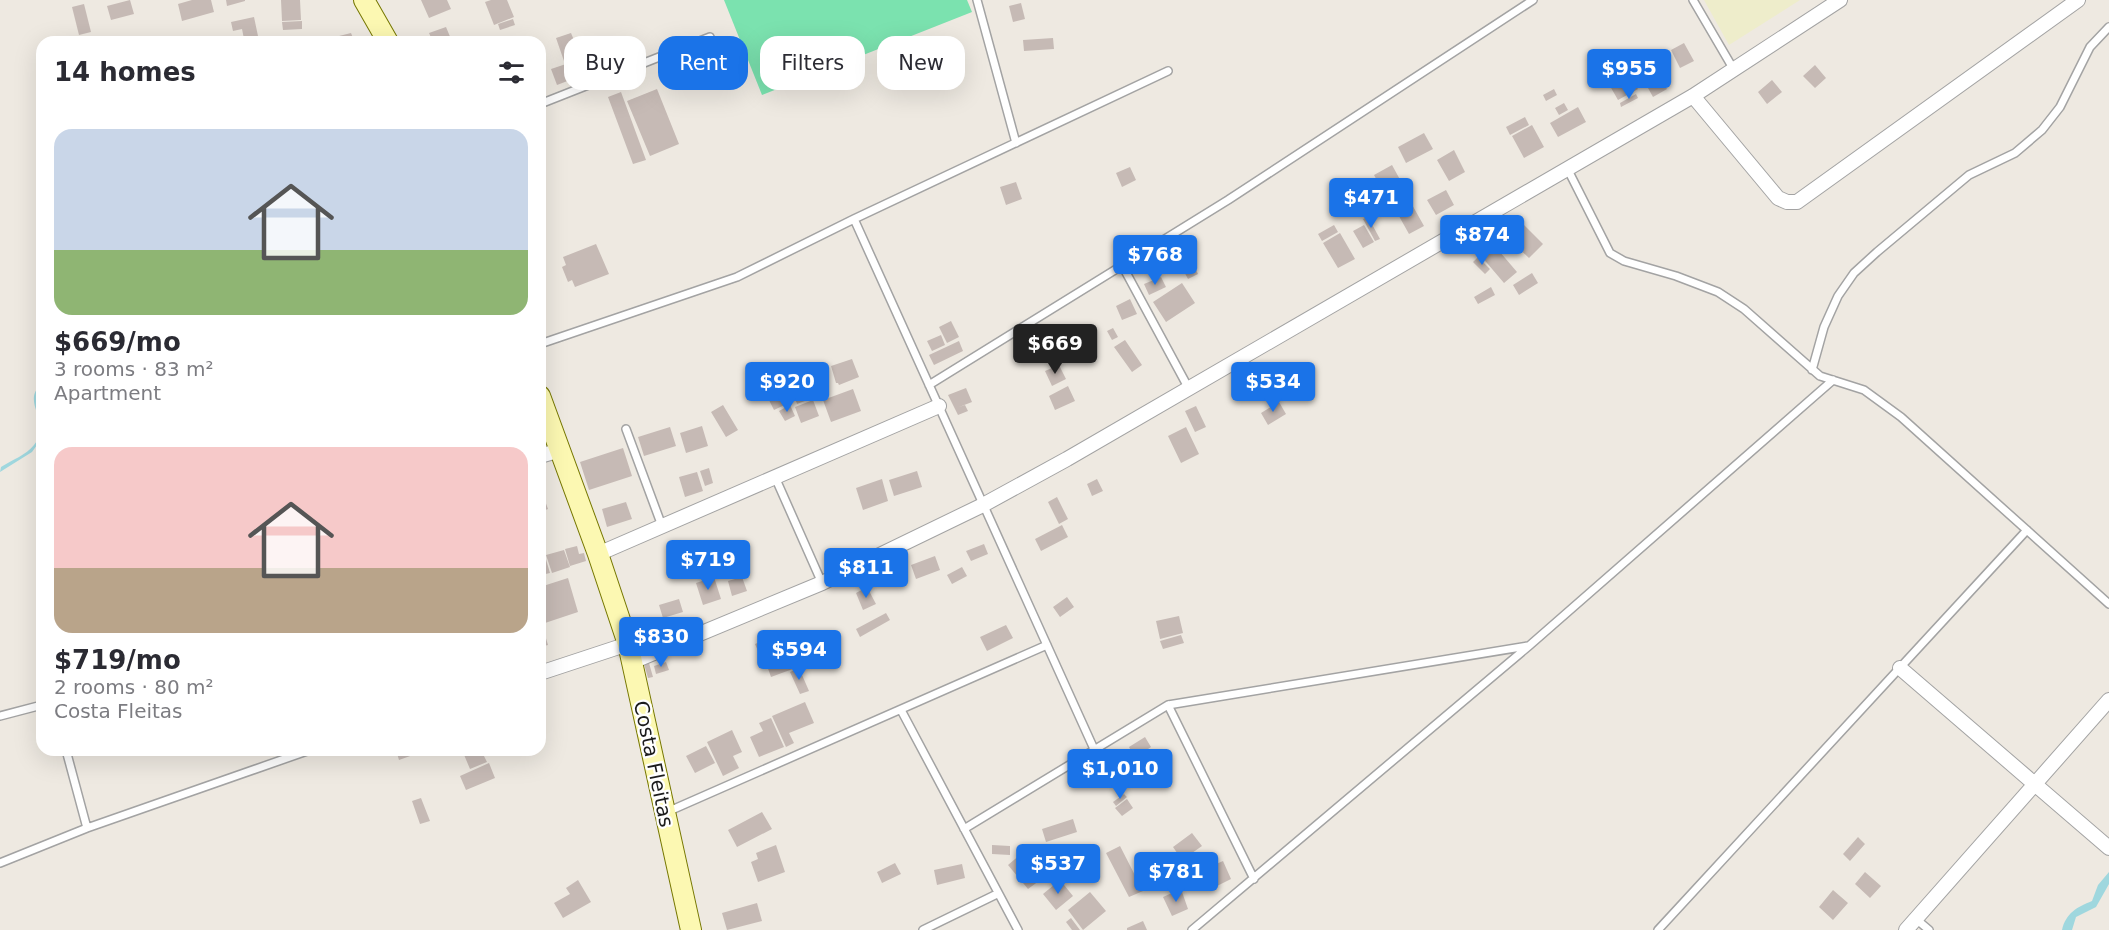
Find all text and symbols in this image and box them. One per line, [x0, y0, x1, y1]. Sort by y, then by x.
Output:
chip: Buy [564, 36, 646, 90]
chip: Rent [658, 36, 748, 90]
chip: Filters [760, 36, 865, 90]
chip: New [877, 36, 965, 90]
pin: $955 [1593, 49, 1665, 100]
icon: filters [495, 56, 528, 89]
text: $955 [1601, 56, 1657, 80]
text: 14 homes [54, 57, 196, 87]
icon: home [237, 168, 345, 276]
pin: $471 [1335, 178, 1407, 229]
text: $471 [1343, 185, 1399, 209]
pin: $874 [1446, 215, 1518, 266]
text: $874 [1454, 222, 1510, 246]
pin: $768 [1119, 235, 1191, 286]
text: $768 [1127, 242, 1183, 266]
pin: $669 [1019, 324, 1091, 375]
text: $669/mo [54, 327, 181, 357]
text: $669 [1027, 331, 1083, 355]
text: 3 rooms · 83 m² [54, 357, 214, 381]
pin: $920 [751, 362, 823, 413]
pin: $534 [1237, 362, 1309, 413]
text: $920 [759, 369, 815, 393]
text: $534 [1245, 369, 1301, 393]
text: Apartment [54, 381, 161, 405]
icon: home [237, 486, 345, 594]
pin: $719 [672, 540, 744, 591]
text: $719 [680, 547, 736, 571]
pin: $811 [830, 548, 902, 599]
text: $811 [838, 555, 894, 579]
pin: $830 [625, 617, 697, 668]
text: $830 [633, 624, 689, 648]
pin: $594 [763, 630, 835, 681]
text: $594 [771, 637, 827, 661]
text: $719/mo [54, 645, 181, 675]
text: 2 rooms · 80 m² [54, 675, 214, 699]
text: Costa Fleitas [54, 699, 183, 723]
street label: Costa Fleitas [629, 699, 679, 829]
pin: $1,010 [1071, 749, 1169, 800]
text: $1,010 [1081, 756, 1159, 780]
pin: $537 [1022, 844, 1094, 895]
text: $537 [1030, 851, 1086, 875]
pin: $781 [1140, 852, 1212, 903]
text: $781 [1148, 859, 1204, 883]

